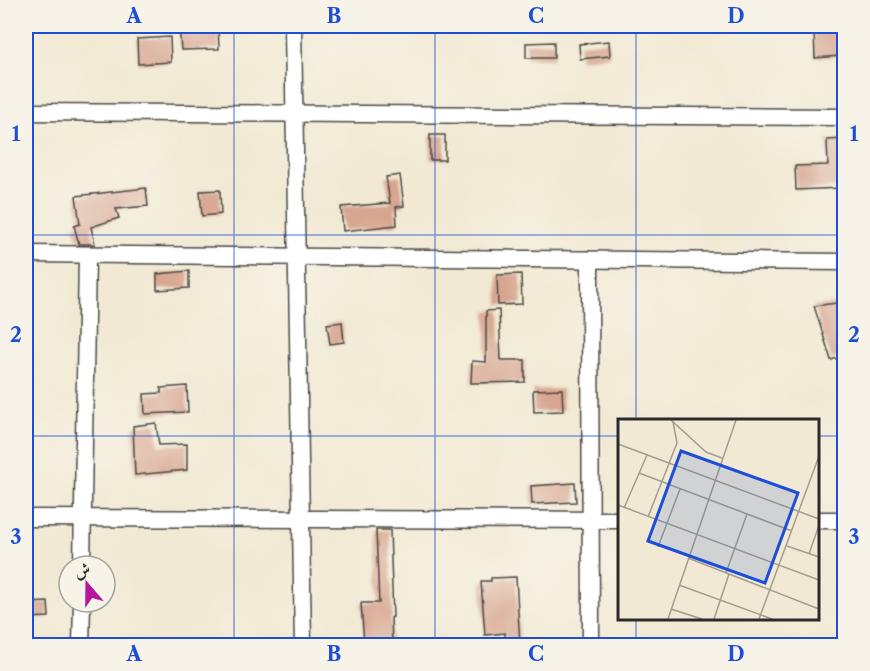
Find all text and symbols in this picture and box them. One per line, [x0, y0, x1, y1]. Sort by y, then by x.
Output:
text: A [125, 4, 142, 28]
text: B [327, 4, 342, 28]
text: C [528, 4, 544, 28]
text: D [727, 4, 745, 28]
text: 1 [12, 122, 21, 146]
text: 1 [850, 122, 859, 146]
text: 2 [10, 323, 22, 347]
text: 2 [848, 323, 860, 347]
inset map [618, 419, 819, 620]
text: 3 [10, 525, 22, 549]
text: 3 [848, 525, 860, 549]
north arrow [57, 554, 117, 614]
text: ش [71, 558, 93, 582]
text: A [125, 642, 142, 666]
text: B [327, 642, 342, 666]
text: C [528, 642, 544, 666]
text: D [727, 642, 745, 666]

